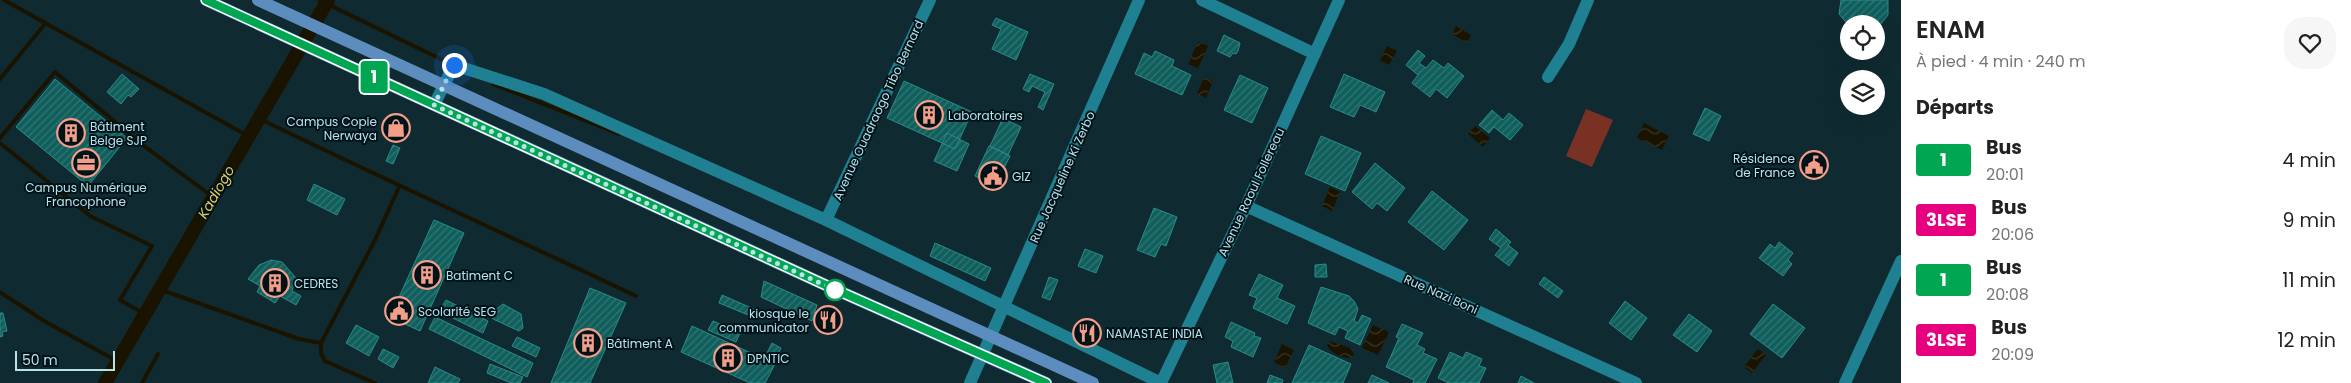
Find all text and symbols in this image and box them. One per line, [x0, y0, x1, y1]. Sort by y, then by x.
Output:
text: ENAM [1916, 13, 1985, 46]
map controls [1840, 15, 1885, 115]
button: locate [1840, 15, 1885, 60]
street label: Avenue Ouadraogo Tibo Bernard [829, 17, 927, 203]
button: heart [2284, 17, 2336, 69]
text: À pied · 4 min · 240 m [1916, 50, 2085, 73]
your location [442, 53, 467, 78]
line badge: 1 [358, 61, 390, 93]
text: 1 [371, 64, 377, 89]
button: layers [1840, 70, 1885, 115]
text: Départs [1916, 94, 1994, 121]
building icon: Laboratoires [914, 100, 944, 130]
place label: Laboratoires [948, 107, 1023, 124]
street label: Rue Jacqueline Ki Zerbo [1025, 108, 1099, 245]
place label: Campus Copie Nerwaya [287, 113, 377, 144]
shop icon: Campus Copie Nerwaya [381, 113, 411, 143]
building icon: Bâtiment Belge SJP [56, 118, 86, 148]
place label: Bâtiment Belge SJP [90, 118, 147, 149]
street label: Avenue Raoul Follereau [1214, 125, 1288, 259]
text: Bus [1986, 134, 2022, 161]
text: 1 [1940, 147, 1947, 172]
text: 4 min [2283, 147, 2336, 174]
office icon: Campus Numérique Francophone [71, 148, 101, 178]
place label: Résidence de France [1733, 150, 1795, 181]
public building icon: Résidence de France [1799, 150, 1829, 180]
public building icon: GIZ [978, 161, 1008, 191]
water label: Kadiogo [193, 162, 239, 222]
text: 20:01 [1986, 163, 2024, 186]
place label: GIZ [1012, 168, 1031, 185]
place label: Campus Numérique Francophone [25, 179, 147, 210]
text: Bus [1991, 194, 2027, 221]
text: 3LSE [1926, 207, 1966, 232]
text: 9 min [2283, 207, 2336, 234]
text: 20:06 [1991, 223, 2034, 246]
text: Bus [1986, 254, 2022, 281]
building icon: Batiment C [412, 260, 442, 290]
place label: Batiment C [446, 267, 513, 284]
text: 1 [1940, 267, 1947, 292]
text: 11 min [2282, 267, 2336, 294]
building icon: CEDRES [260, 268, 290, 298]
street label: Rue Nazi Boni [1401, 270, 1481, 318]
place label: CEDRES [294, 275, 338, 292]
unlabelled marker [824, 279, 846, 301]
text: 20:08 [1986, 283, 2029, 306]
public building icon: Scolarité SEG [384, 296, 414, 326]
place label: Scolarité SEG [418, 303, 496, 320]
place label: kiosque le communicator [719, 305, 810, 336]
restaurant icon: kiosque le communicator [813, 305, 843, 335]
text: Bus [1991, 314, 2027, 341]
restaurant icon: NAMASTAE INDIA [1072, 318, 1102, 348]
place label: NAMASTAE INDIA [1106, 325, 1203, 342]
text: 3LSE [1926, 327, 1966, 352]
text: 12 min [2278, 327, 2336, 354]
building icon: Bâtiment A [573, 328, 603, 358]
place label: Bâtiment A [607, 335, 673, 352]
building icon: DPNTIC [713, 343, 743, 373]
text: 20:09 [1991, 343, 2034, 366]
scale bar [15, 348, 115, 371]
text: 50 m [22, 350, 58, 370]
place label: DPNTIC [747, 350, 790, 367]

